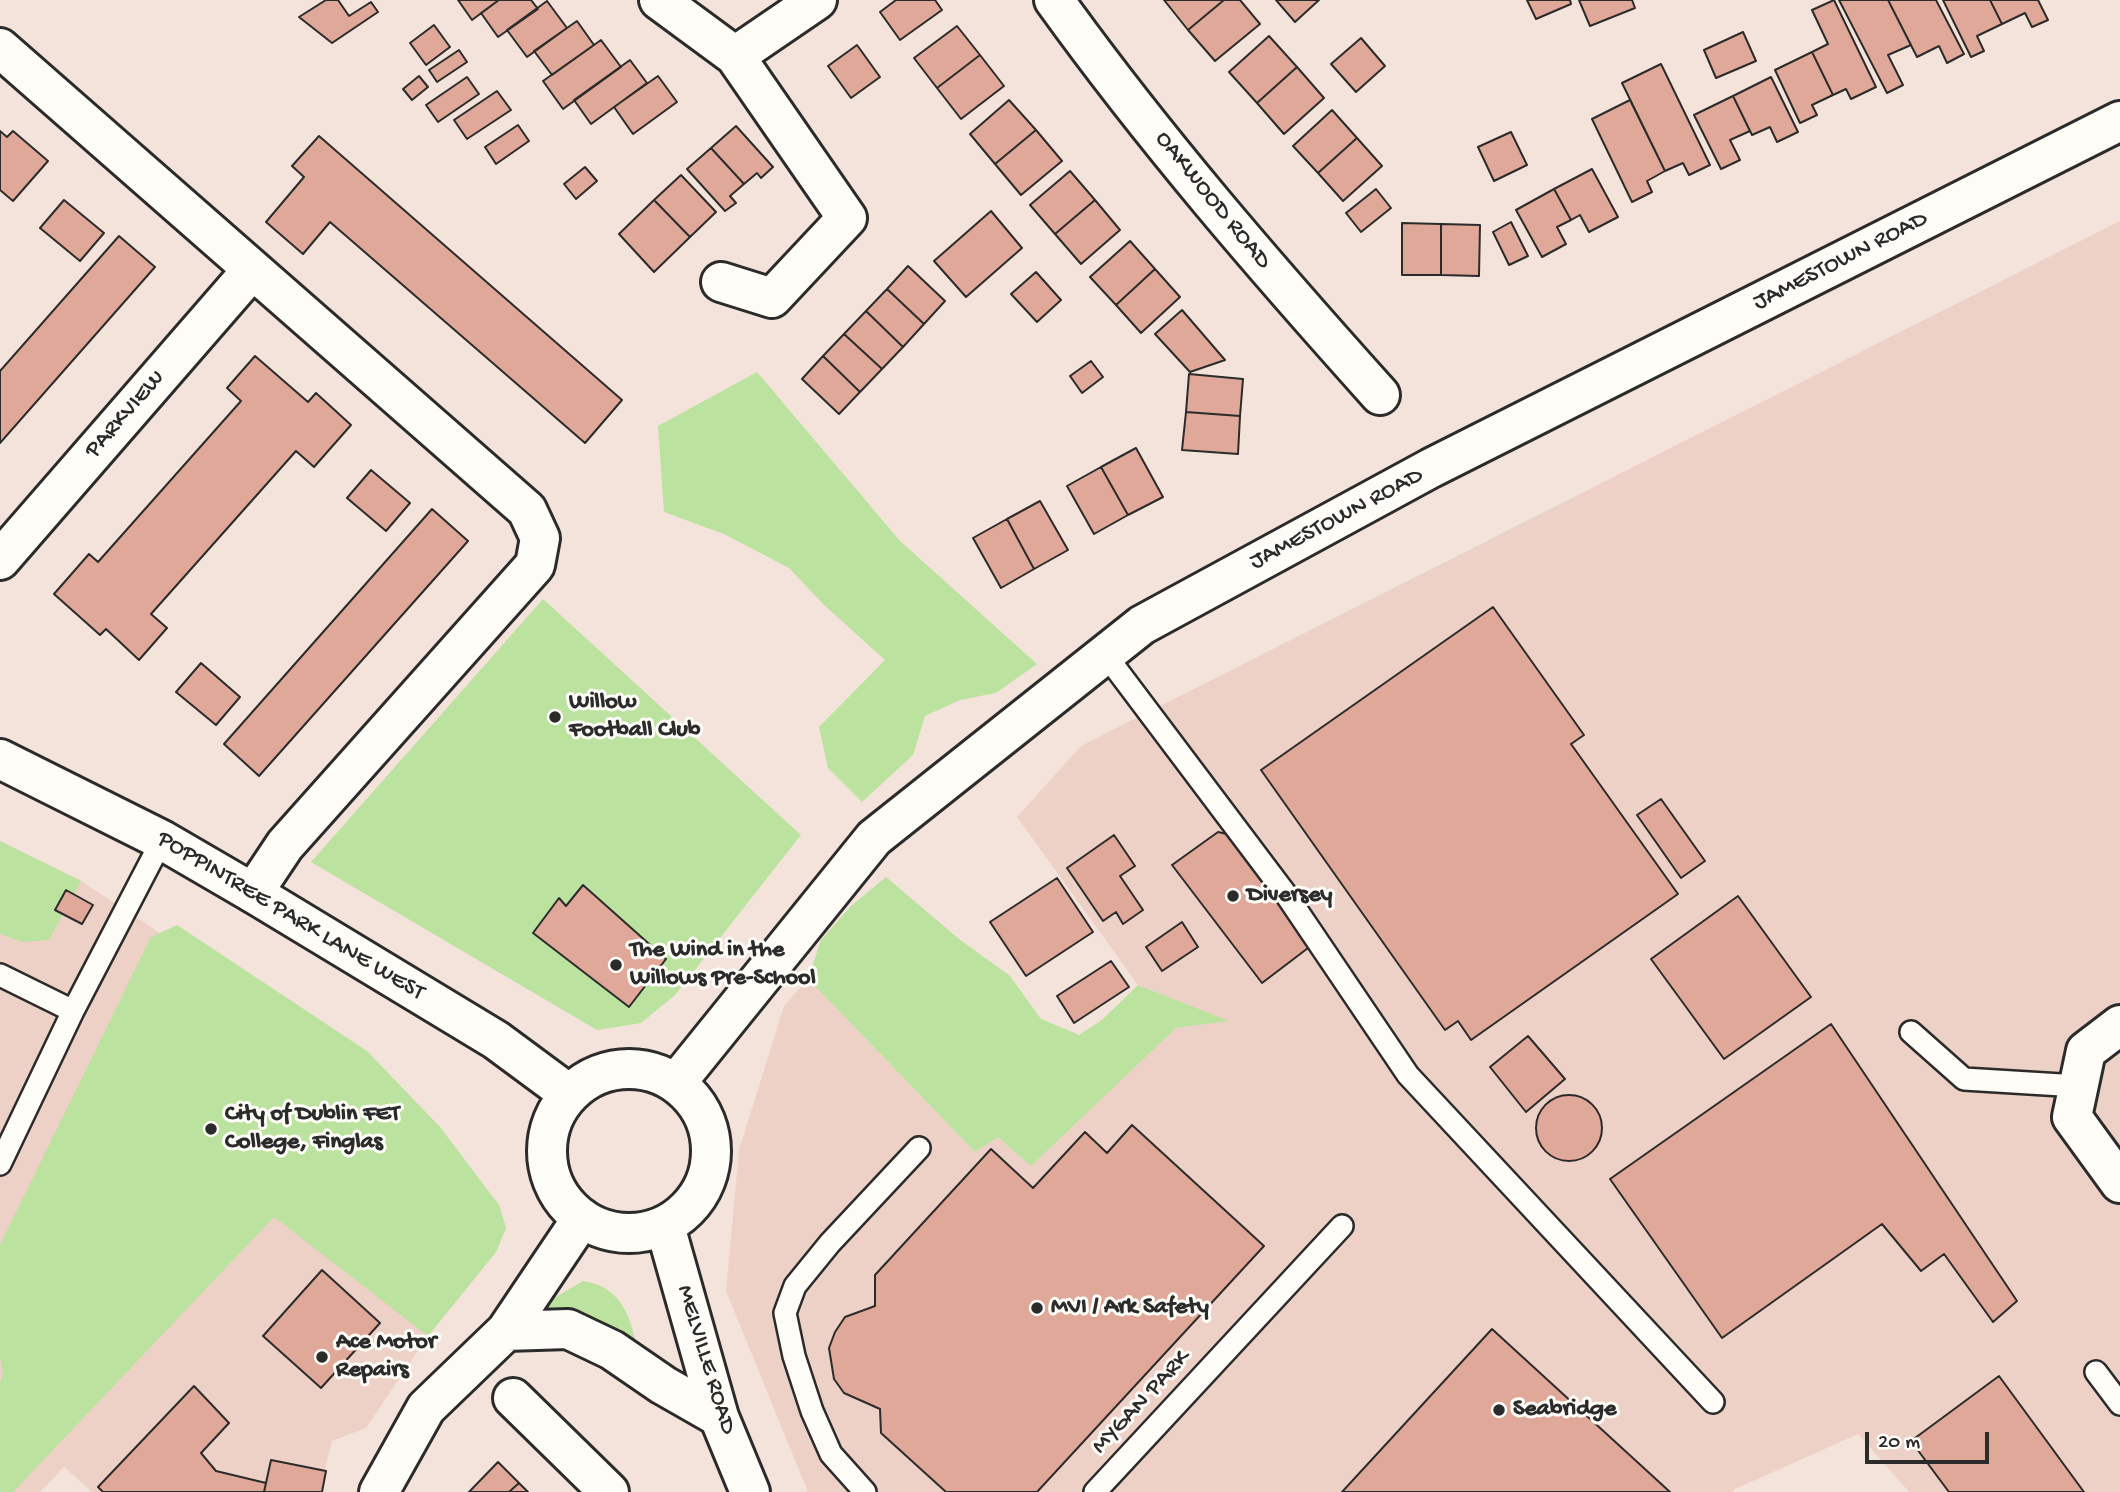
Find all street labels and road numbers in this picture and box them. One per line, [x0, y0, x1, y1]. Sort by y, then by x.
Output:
street label: OAKWOOD ROAD [1148, 126, 1276, 276]
street label: JAMESTOWN ROAD [1749, 206, 1933, 318]
street label: PARKVIEW [80, 365, 172, 465]
street label: JAMESTOWN ROAD [1246, 462, 1428, 578]
street label: POPPINTREE PARK LANE WEST [151, 826, 429, 1008]
street label: MELVILLE ROAD [669, 1282, 741, 1438]
street label: MYGAN PARK [1087, 1345, 1197, 1461]

